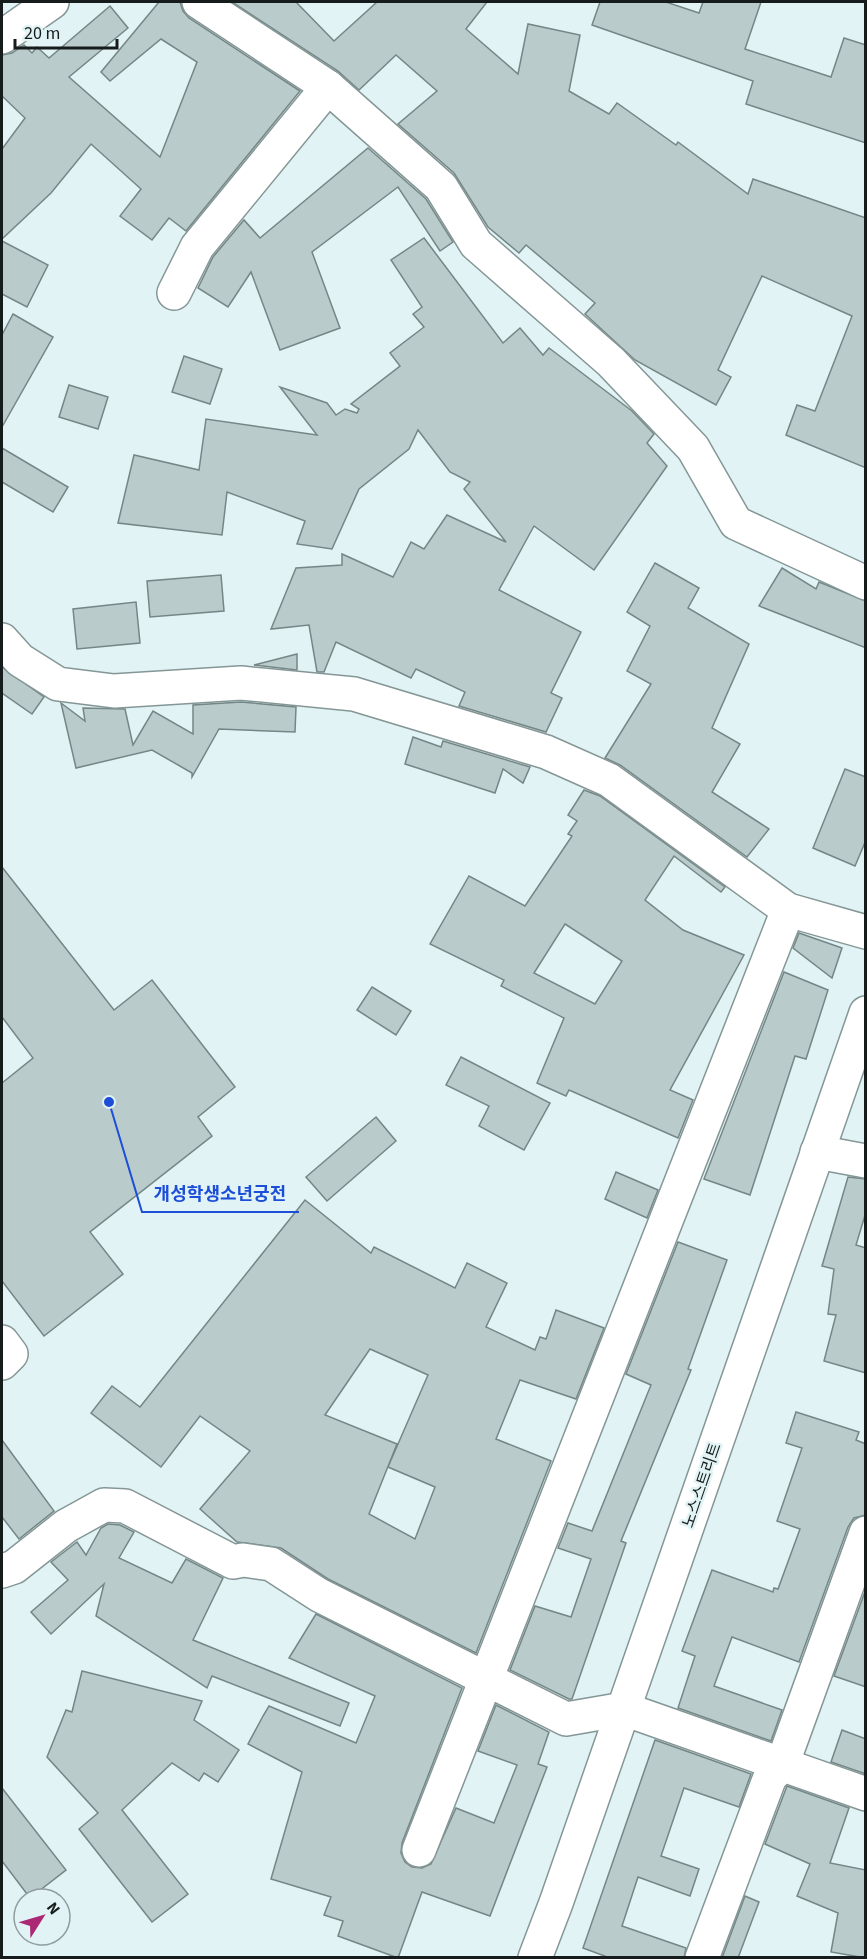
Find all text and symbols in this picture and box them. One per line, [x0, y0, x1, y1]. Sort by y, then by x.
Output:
scale bar [15, 12, 117, 50]
text: 20 m [24, 21, 60, 46]
callout: 개성학생소년궁전 [142, 1176, 299, 1212]
text: 개성학생소년궁전 [154, 1182, 286, 1207]
street label: 노스스트리트 [677, 1440, 727, 1531]
north arrow [12, 1887, 72, 1947]
text: N [41, 1898, 65, 1919]

